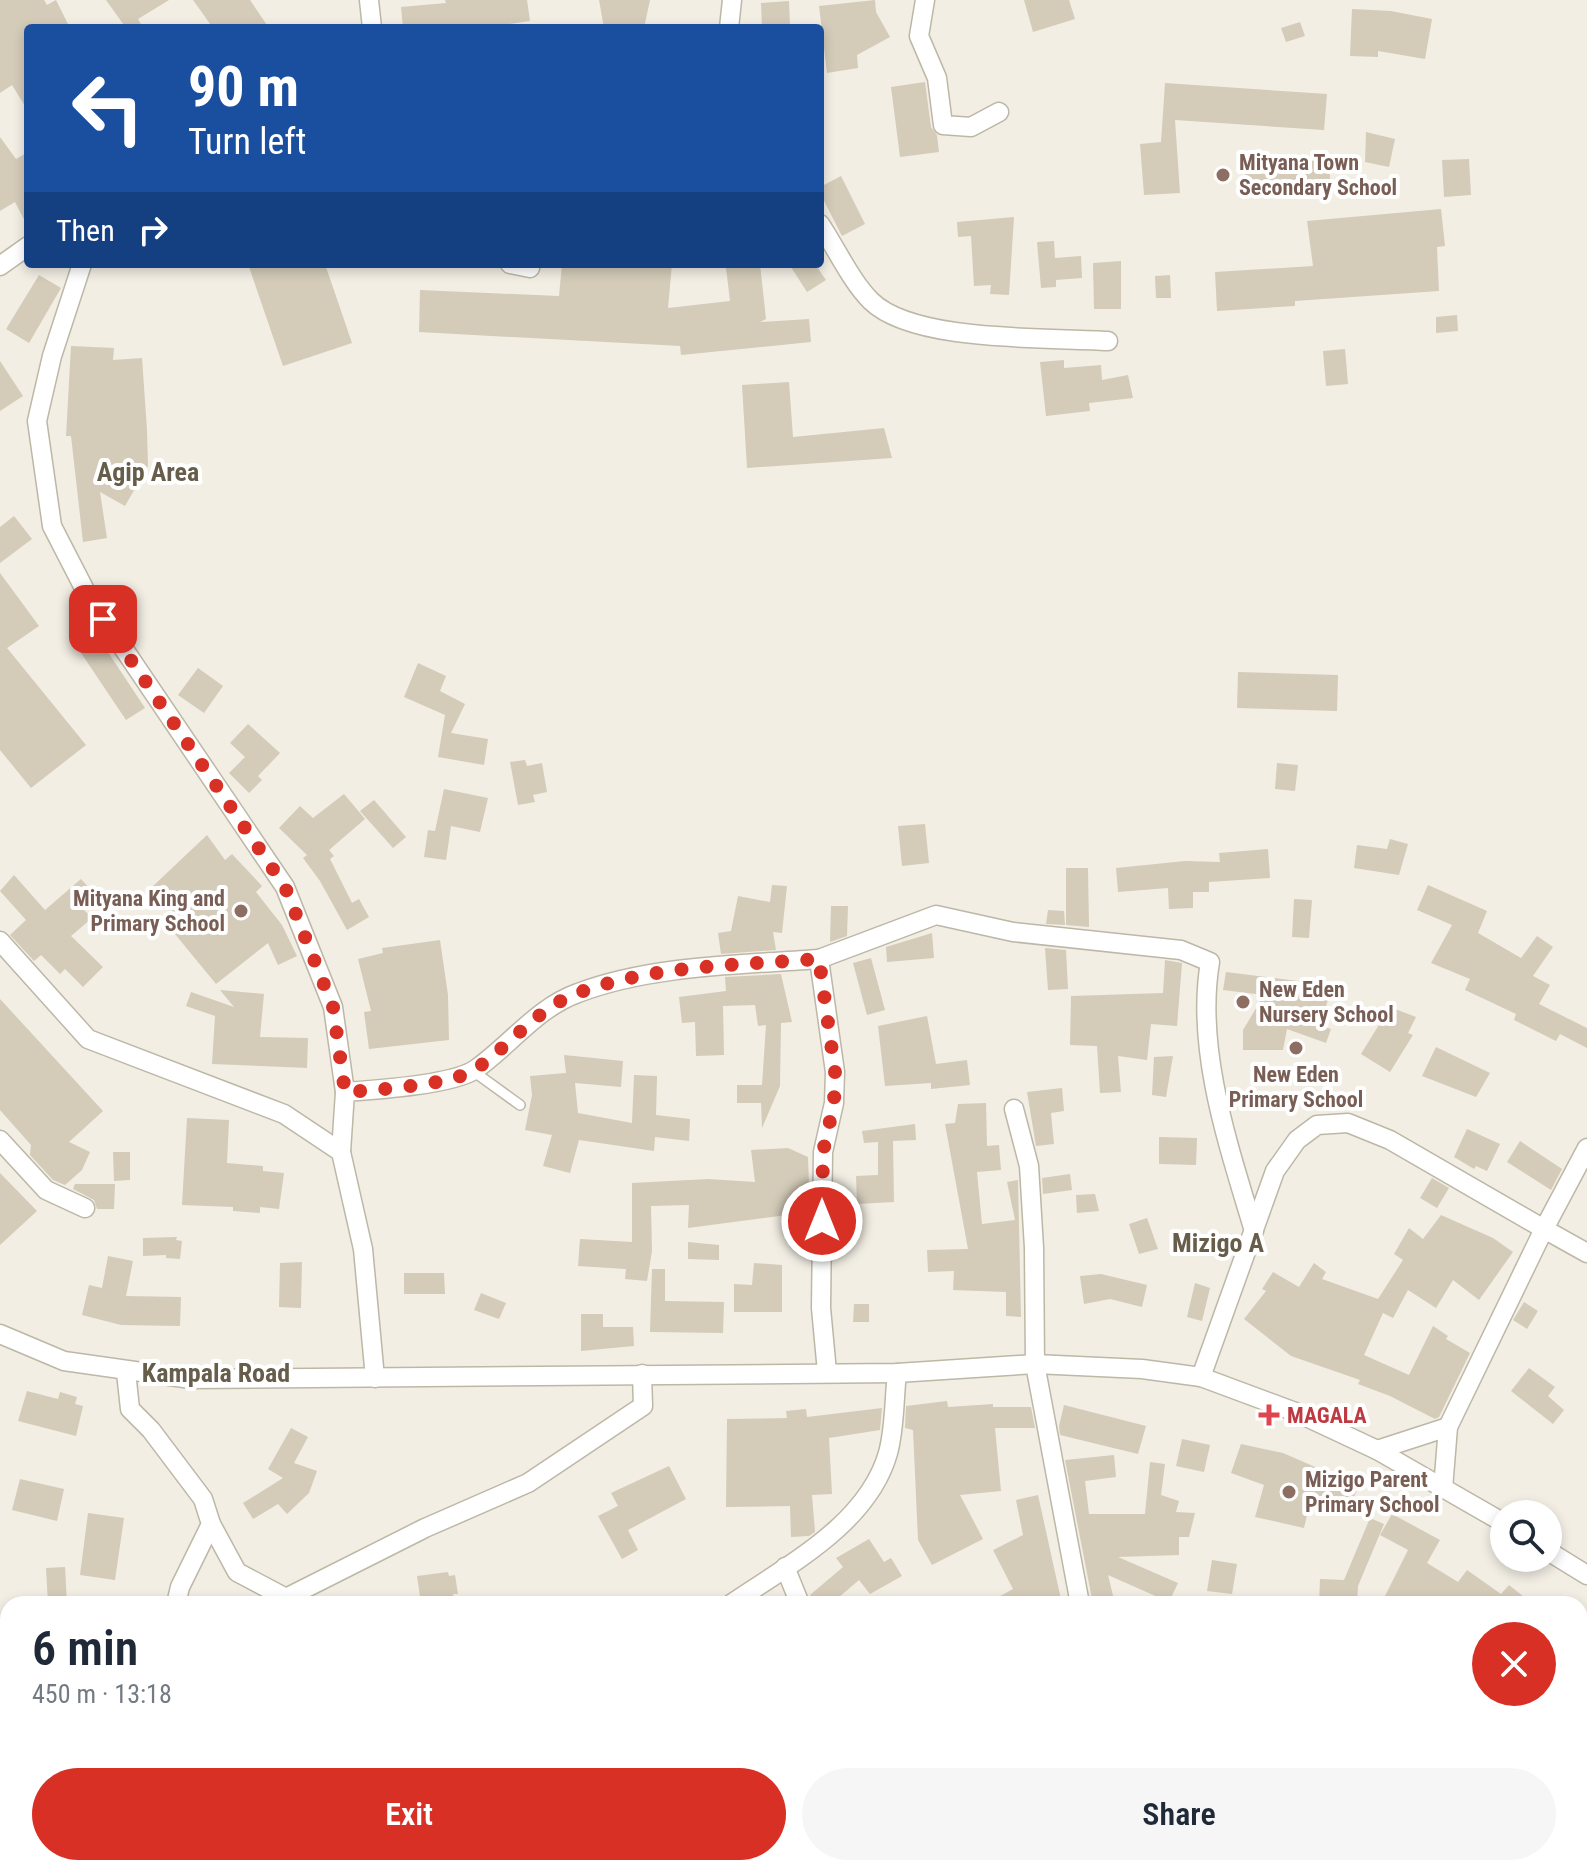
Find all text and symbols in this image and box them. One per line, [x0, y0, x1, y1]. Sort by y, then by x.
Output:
text: 90 m [188, 54, 299, 120]
icon: left [56, 56, 160, 160]
text: Turn left [188, 121, 306, 163]
place label: Mityana Town Secondary School [1239, 150, 1397, 200]
marker: Mityana Town Secondary School [1214, 166, 1232, 184]
icon: right [131, 208, 175, 252]
text: Then [56, 213, 115, 248]
district label: Agip Area [97, 457, 199, 487]
pin [69, 585, 137, 653]
icon: arrive [81, 597, 125, 641]
place label: Mityana King and Primary School [73, 886, 225, 936]
marker: Mityana King and Primary School [232, 902, 250, 920]
place label: New Eden Nursery School [1259, 977, 1394, 1027]
marker: New Eden Nursery School [1234, 993, 1252, 1011]
marker: New Eden Primary School [1287, 1039, 1305, 1057]
place label: New Eden Primary School [1229, 1062, 1363, 1112]
position arrow [780, 1179, 864, 1263]
district label: Mizigo A [1172, 1228, 1265, 1258]
district label: Kampala Road [142, 1358, 290, 1388]
place label: MAGALA [1287, 1403, 1367, 1428]
marker: MAGALA [1258, 1404, 1280, 1426]
place label: Mizigo Parent Primary School [1305, 1467, 1440, 1517]
marker: Mizigo Parent Primary School [1280, 1483, 1298, 1501]
map controls [1490, 1500, 1562, 1572]
button: search [1490, 1500, 1562, 1572]
text: 6 min [32, 1620, 138, 1677]
button: close [1472, 1622, 1556, 1706]
text: 450 m · 13:18 [32, 1679, 172, 1709]
button: Exit [32, 1768, 786, 1860]
button: Share [802, 1768, 1556, 1860]

